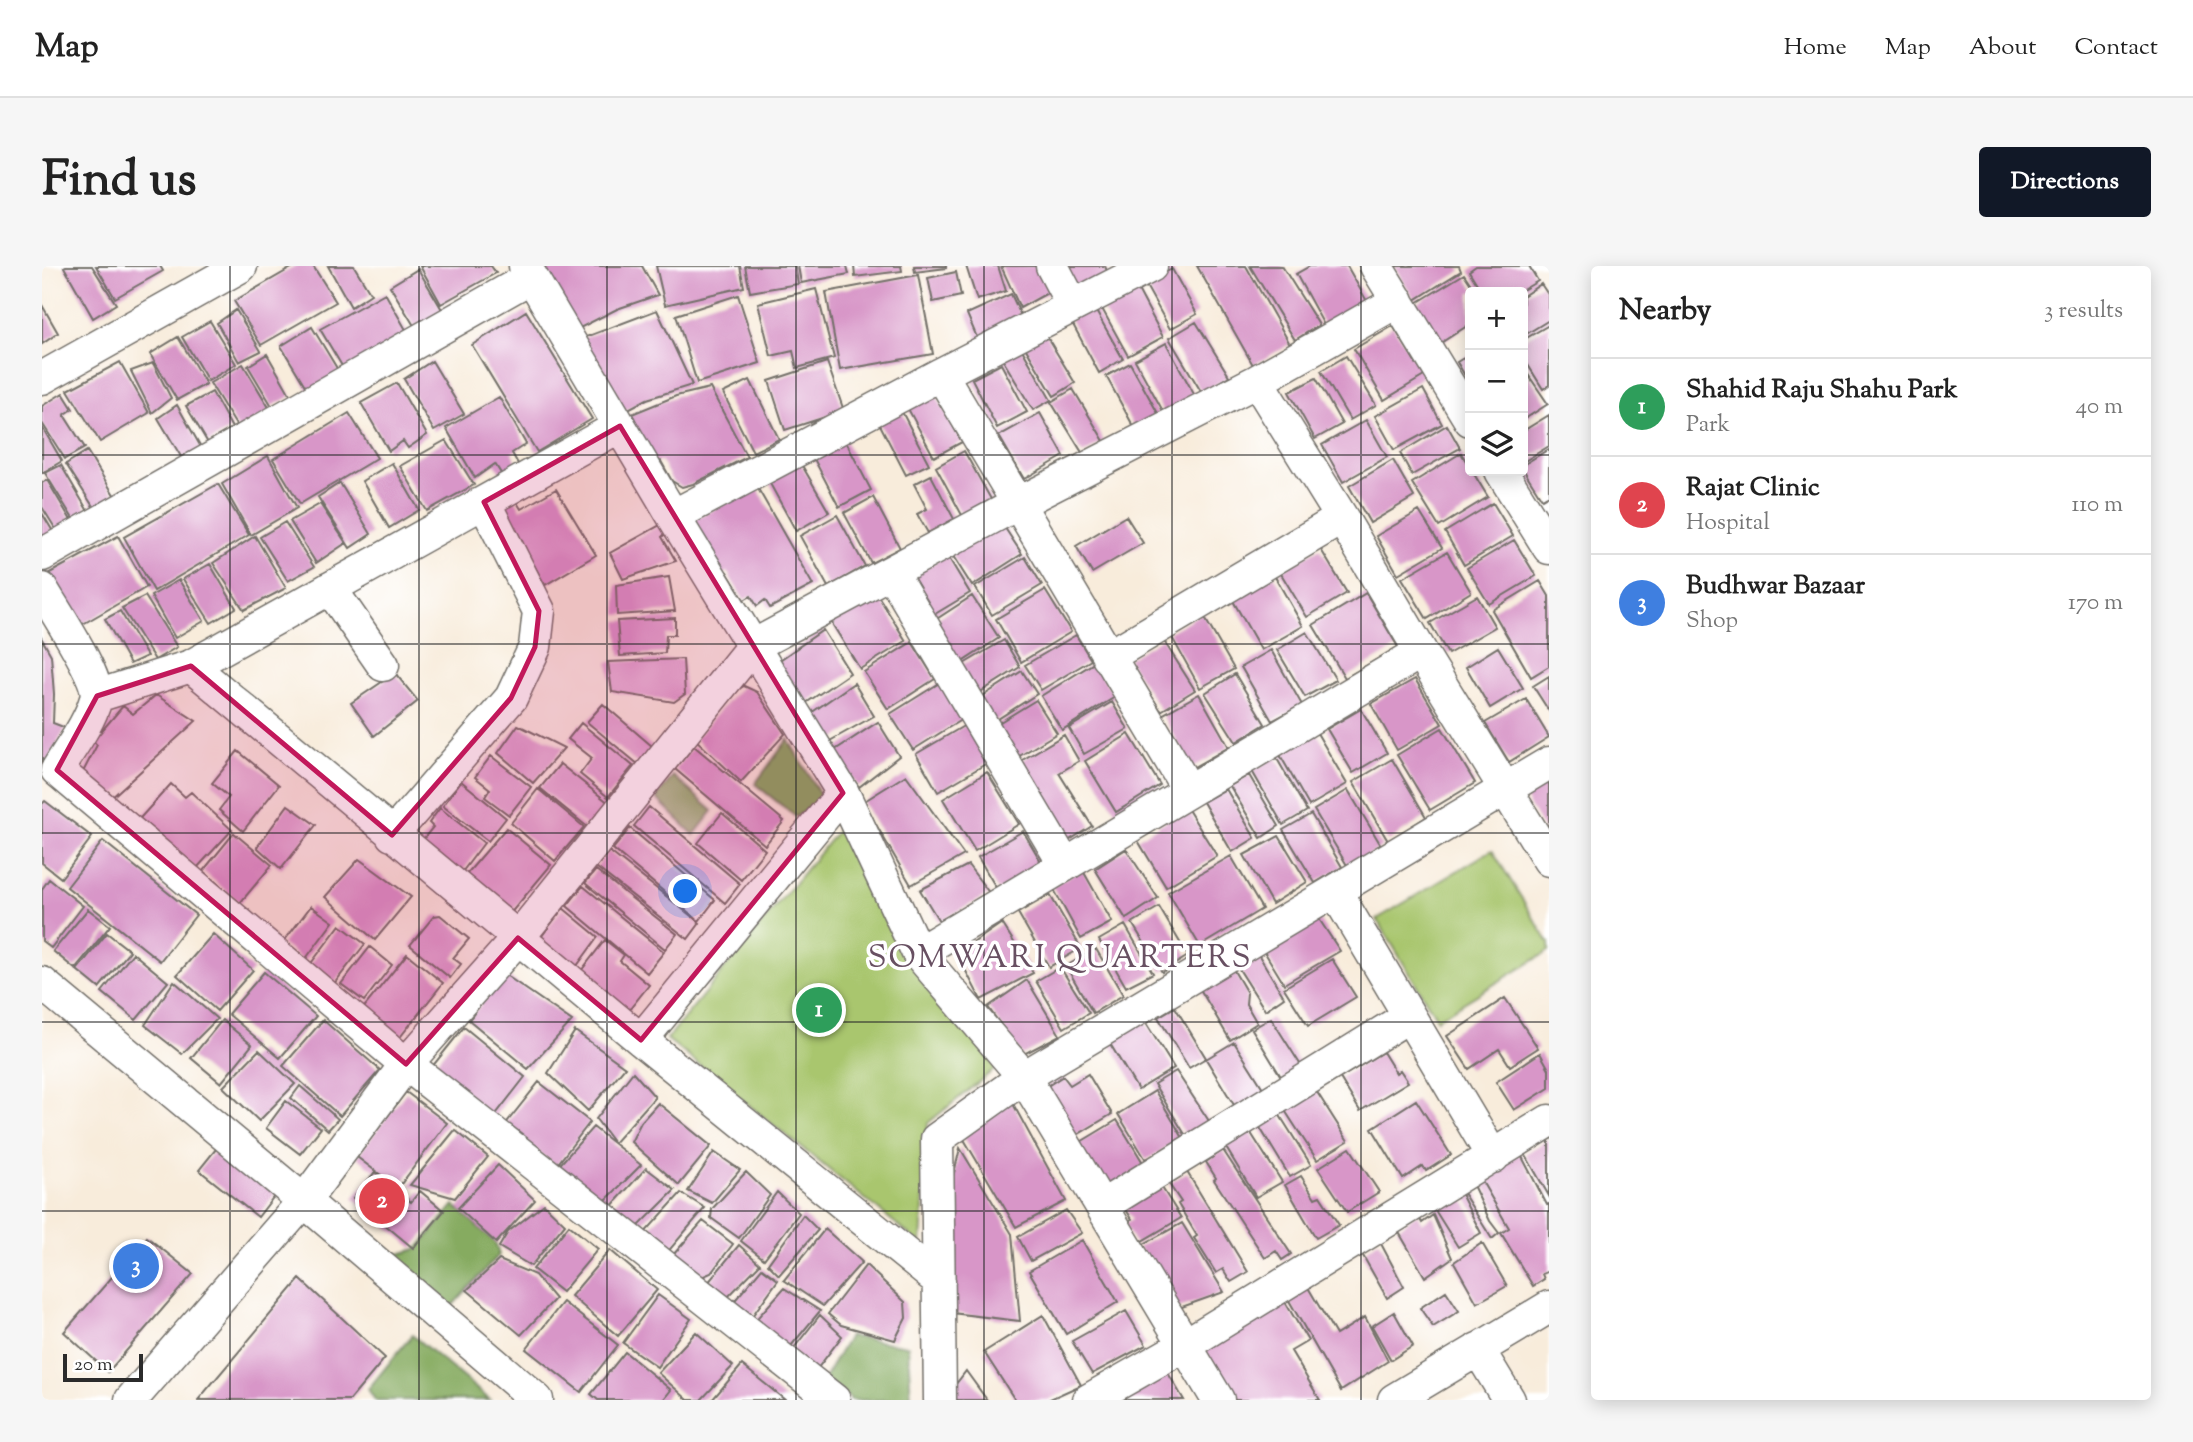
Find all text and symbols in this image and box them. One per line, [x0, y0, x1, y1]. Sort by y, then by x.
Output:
text: Map [35, 24, 99, 72]
text: Home [1784, 31, 1847, 65]
text: Map [1885, 31, 1931, 65]
text: About [1969, 31, 2036, 65]
text: Contact [2074, 31, 2158, 65]
text: Find us [42, 147, 196, 217]
button: Directions [1979, 147, 2151, 217]
map controls [1465, 287, 1528, 476]
button: + [1465, 287, 1528, 350]
text: Nearby [1619, 290, 1711, 333]
text: 3 results [2044, 295, 2123, 328]
button: − [1465, 350, 1528, 413]
text: Shahid Raju Shahu Park [1686, 372, 1958, 409]
text: 1 [1638, 391, 1646, 424]
text: 40 m [2076, 391, 2123, 424]
text: Park [1686, 409, 1730, 442]
button: layers [1465, 413, 1528, 476]
text: Rajat Clinic [1686, 470, 1820, 507]
text: 2 [1637, 489, 1647, 522]
text: 110 m [2072, 489, 2123, 522]
text: Hospital [1686, 507, 1770, 540]
text: Budhwar Bazaar [1686, 568, 1865, 605]
text: 3 [1637, 587, 1647, 620]
text: 170 m [2068, 587, 2123, 620]
text: Shop [1686, 605, 1738, 638]
your location [668, 874, 702, 908]
district label: SOMWARI QUARTERS [867, 936, 1253, 982]
pin: 1 [796, 984, 842, 1036]
pin: 2 [359, 1175, 405, 1227]
pin: 3 [113, 1240, 159, 1292]
scale bar [63, 1351, 144, 1383]
text: 20 m [74, 1352, 113, 1379]

